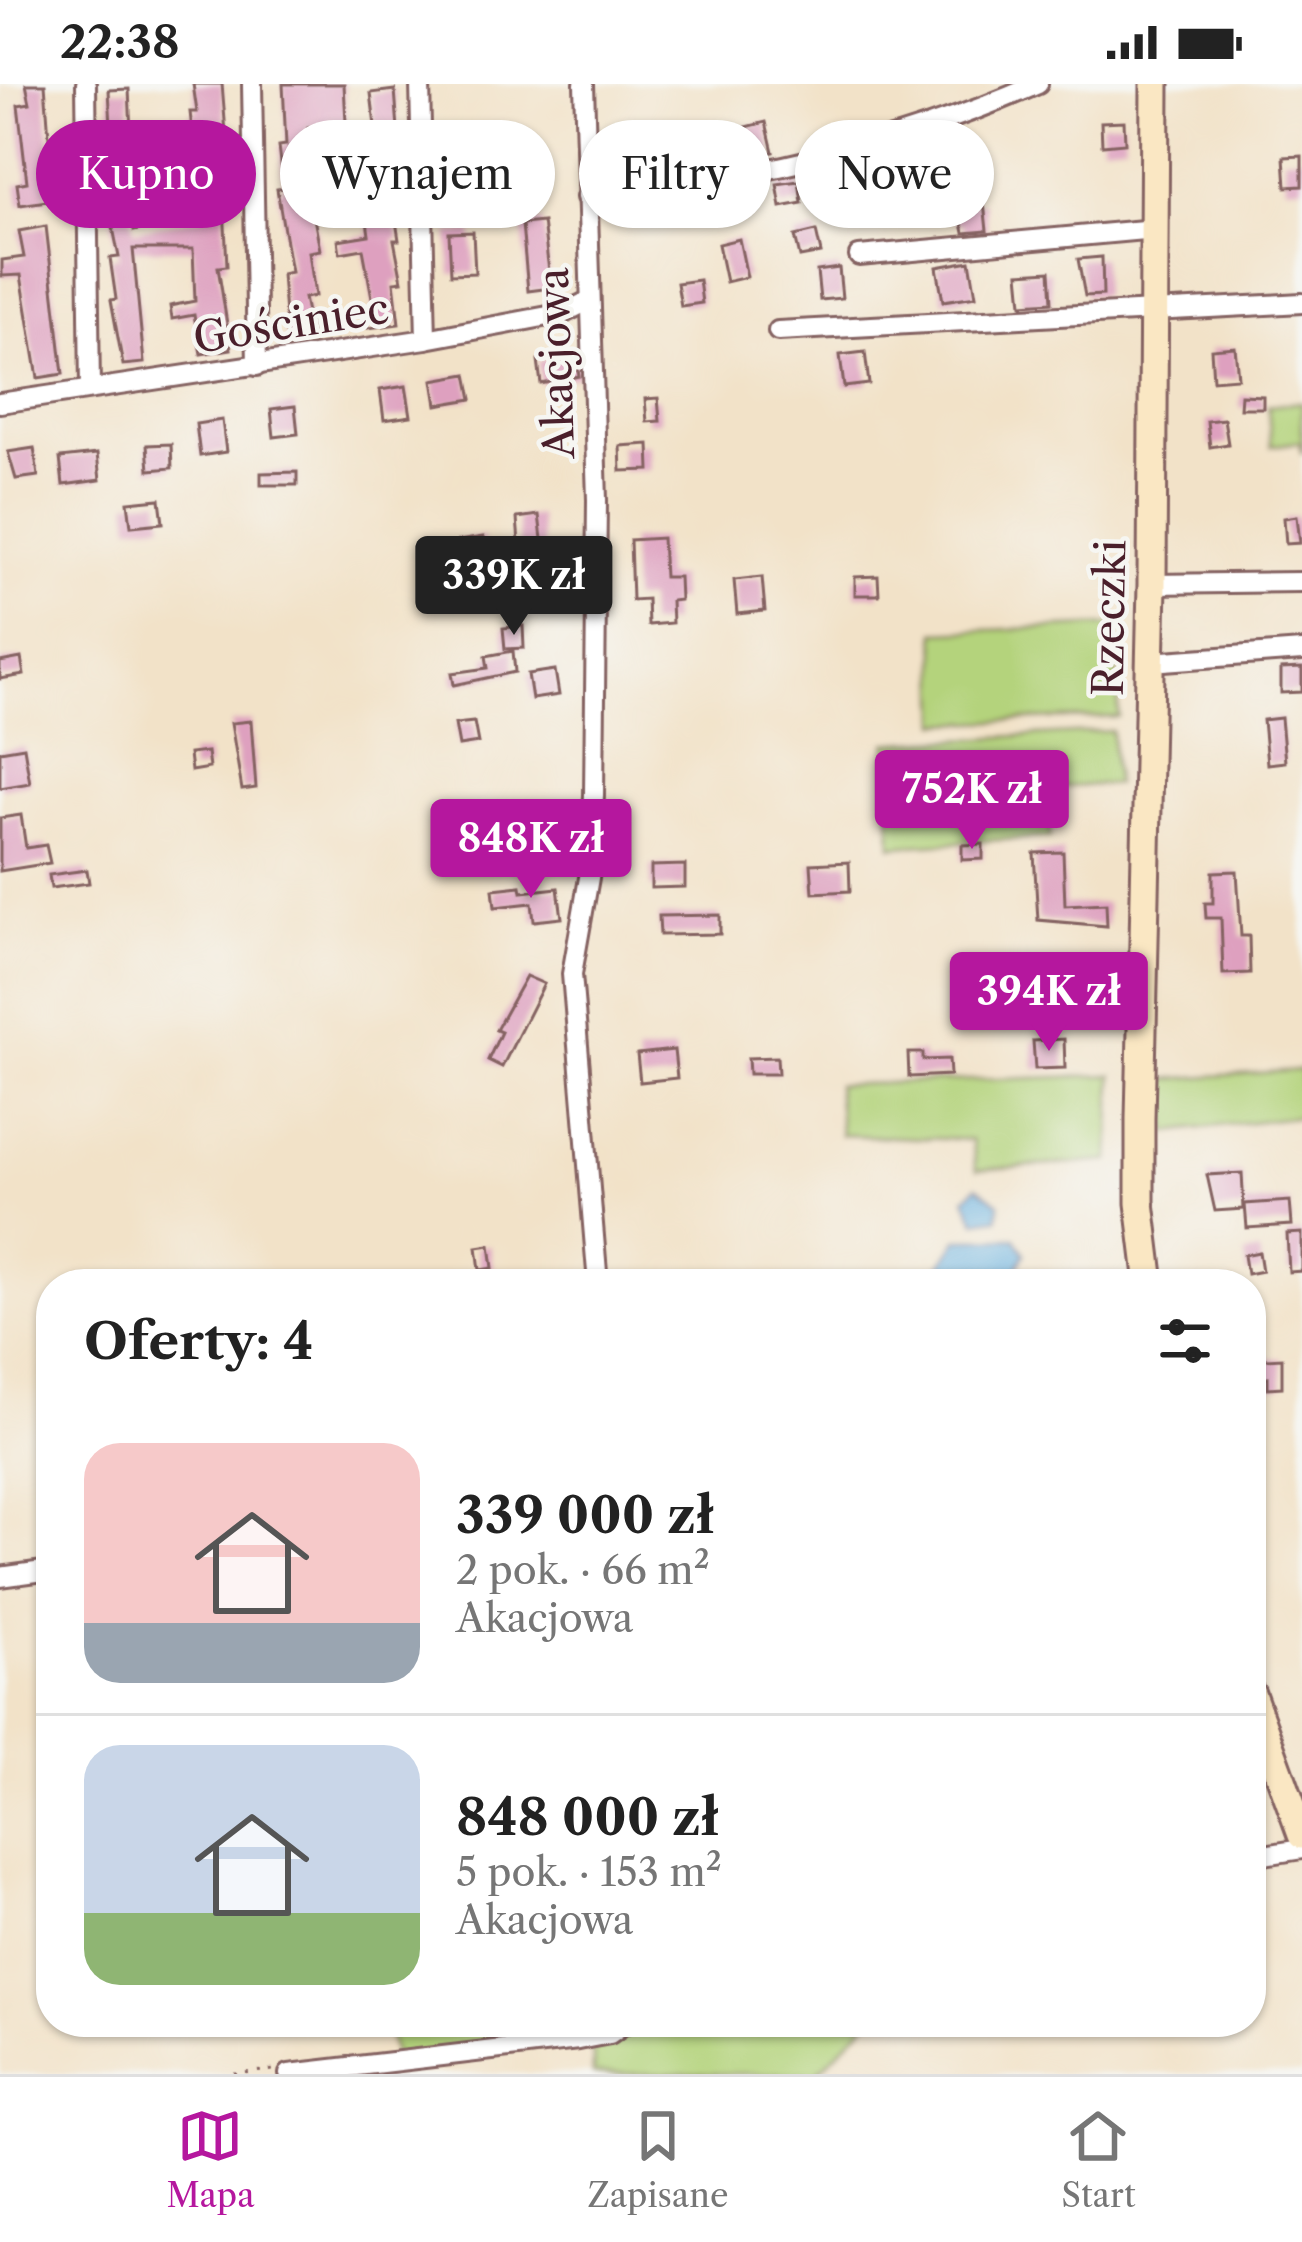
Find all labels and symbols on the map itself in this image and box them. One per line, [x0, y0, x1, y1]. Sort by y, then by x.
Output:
street label: Akacjowa [527, 266, 585, 460]
street label: Gościniec [189, 282, 393, 364]
pin: 339K zł [403, 536, 625, 638]
street label: Rzeczki [1082, 539, 1136, 697]
pin: 752K zł [861, 750, 1083, 852]
pin: 848K zł [420, 799, 642, 901]
pin: 394K zł [938, 952, 1160, 1054]

